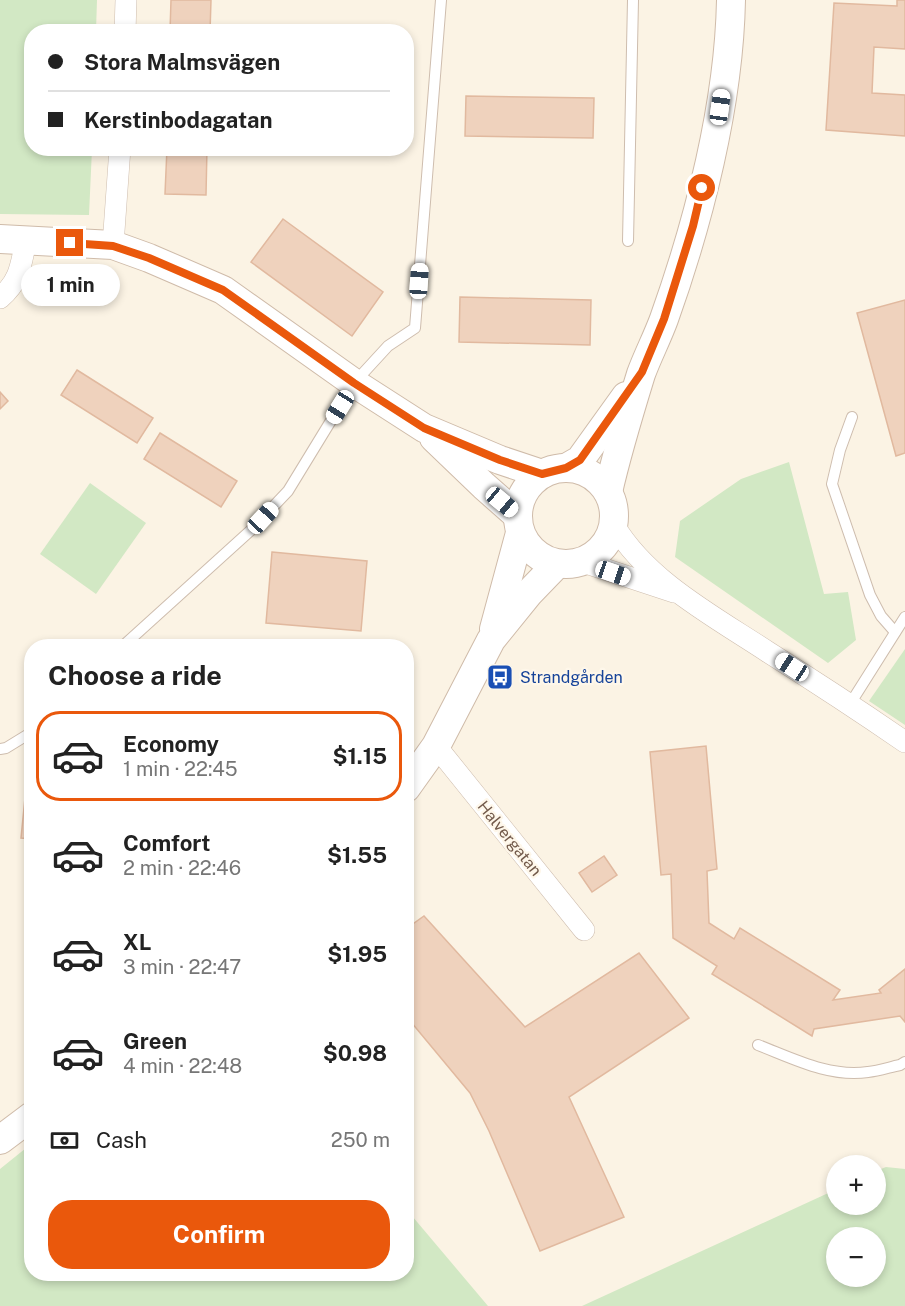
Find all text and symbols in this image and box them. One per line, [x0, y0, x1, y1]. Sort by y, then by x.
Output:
text: Stora Malmsvägen [84, 49, 280, 75]
car [709, 88, 731, 126]
text: Kerstinbodagatan [84, 107, 273, 133]
route start [688, 174, 715, 201]
route end [56, 229, 83, 256]
car [409, 262, 429, 300]
callout: 1 min [20, 264, 119, 306]
text: 1 min [46, 273, 95, 297]
car [323, 387, 357, 427]
car [482, 484, 522, 520]
car [244, 499, 282, 537]
car [593, 559, 633, 587]
car [772, 650, 812, 684]
text: Choose a ride [48, 659, 222, 691]
bus stop icon: Strandgården [485, 662, 515, 692]
place label: Strandgården [520, 668, 623, 687]
icon: car [51, 729, 105, 783]
text: Economy [123, 731, 219, 757]
text: $1.15 [332, 743, 387, 769]
text: 1 min · 22:45 [123, 757, 238, 781]
street label: Halvergatan [474, 797, 546, 880]
icon: car [51, 828, 105, 882]
text: Comfort [123, 830, 210, 856]
text: $1.55 [327, 842, 387, 868]
text: 2 min · 22:46 [123, 856, 241, 880]
icon: car [51, 927, 105, 981]
text: XL [123, 929, 151, 955]
text: $1.95 [327, 941, 387, 967]
text: 3 min · 22:47 [123, 955, 241, 979]
icon: car [51, 1026, 105, 1080]
text: Green [123, 1028, 187, 1054]
text: $0.98 [323, 1040, 387, 1066]
text: 4 min · 22:48 [123, 1054, 242, 1078]
icon: cash [48, 1124, 81, 1157]
text: Cash [96, 1127, 147, 1153]
text: 250 m [331, 1128, 390, 1152]
map controls [826, 1155, 886, 1287]
button: + [826, 1155, 886, 1215]
button: Confirm [48, 1200, 390, 1269]
button: − [826, 1227, 886, 1287]

